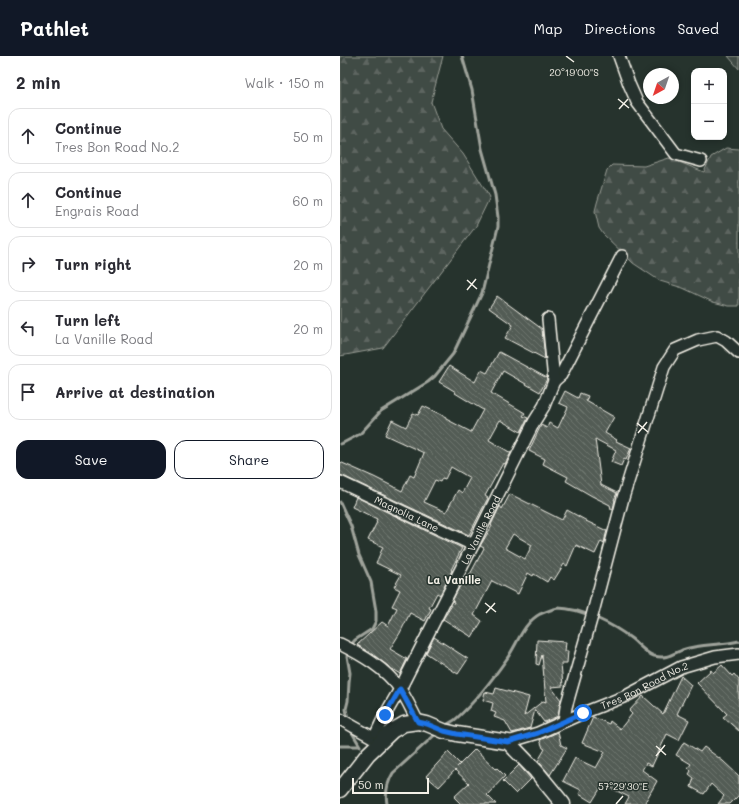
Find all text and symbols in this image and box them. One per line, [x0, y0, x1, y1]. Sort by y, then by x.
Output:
text: Pathlet [20, 16, 89, 41]
text: Map [534, 19, 562, 38]
text: Directions [584, 19, 655, 38]
text: Saved [677, 19, 719, 38]
text: 20°19'00"S [549, 65, 599, 79]
north arrow [643, 68, 679, 104]
map controls [691, 68, 727, 140]
button: + [691, 68, 727, 104]
text: 2 min [16, 71, 61, 93]
text: Walk · 150 m [244, 74, 324, 91]
button: − [691, 104, 727, 140]
text: Continue [55, 118, 122, 138]
icon: ahead [17, 125, 39, 147]
text: 50 m [293, 128, 323, 145]
text: Tres Bon Road No.2 [55, 138, 179, 155]
text: Continue [55, 182, 122, 202]
icon: ahead [17, 189, 39, 211]
text: 60 m [293, 192, 323, 209]
text: Engrais Road [55, 202, 139, 219]
icon: right [17, 253, 39, 275]
text: Turn right [55, 254, 132, 274]
text: 20 m [293, 256, 323, 273]
text: Turn left [55, 310, 120, 330]
icon: left [17, 317, 39, 339]
text: 20 m [293, 320, 323, 337]
text: La Vanille Road [55, 330, 153, 347]
icon: arrive [17, 381, 39, 403]
text: Arrive at destination [55, 382, 215, 402]
button: Save [16, 440, 166, 479]
button: Share [174, 440, 324, 479]
street label: Magnolia Lane [372, 492, 441, 535]
street label: La Vanille Road [457, 493, 504, 567]
district label: La Vanille [427, 572, 481, 587]
street label: Tres Bon Road No.2 [599, 658, 690, 712]
route start [574, 704, 592, 722]
route end [376, 706, 394, 724]
scale bar [352, 776, 429, 795]
text: 50 m [358, 777, 384, 792]
text: 57°29'30"E [598, 779, 648, 793]

